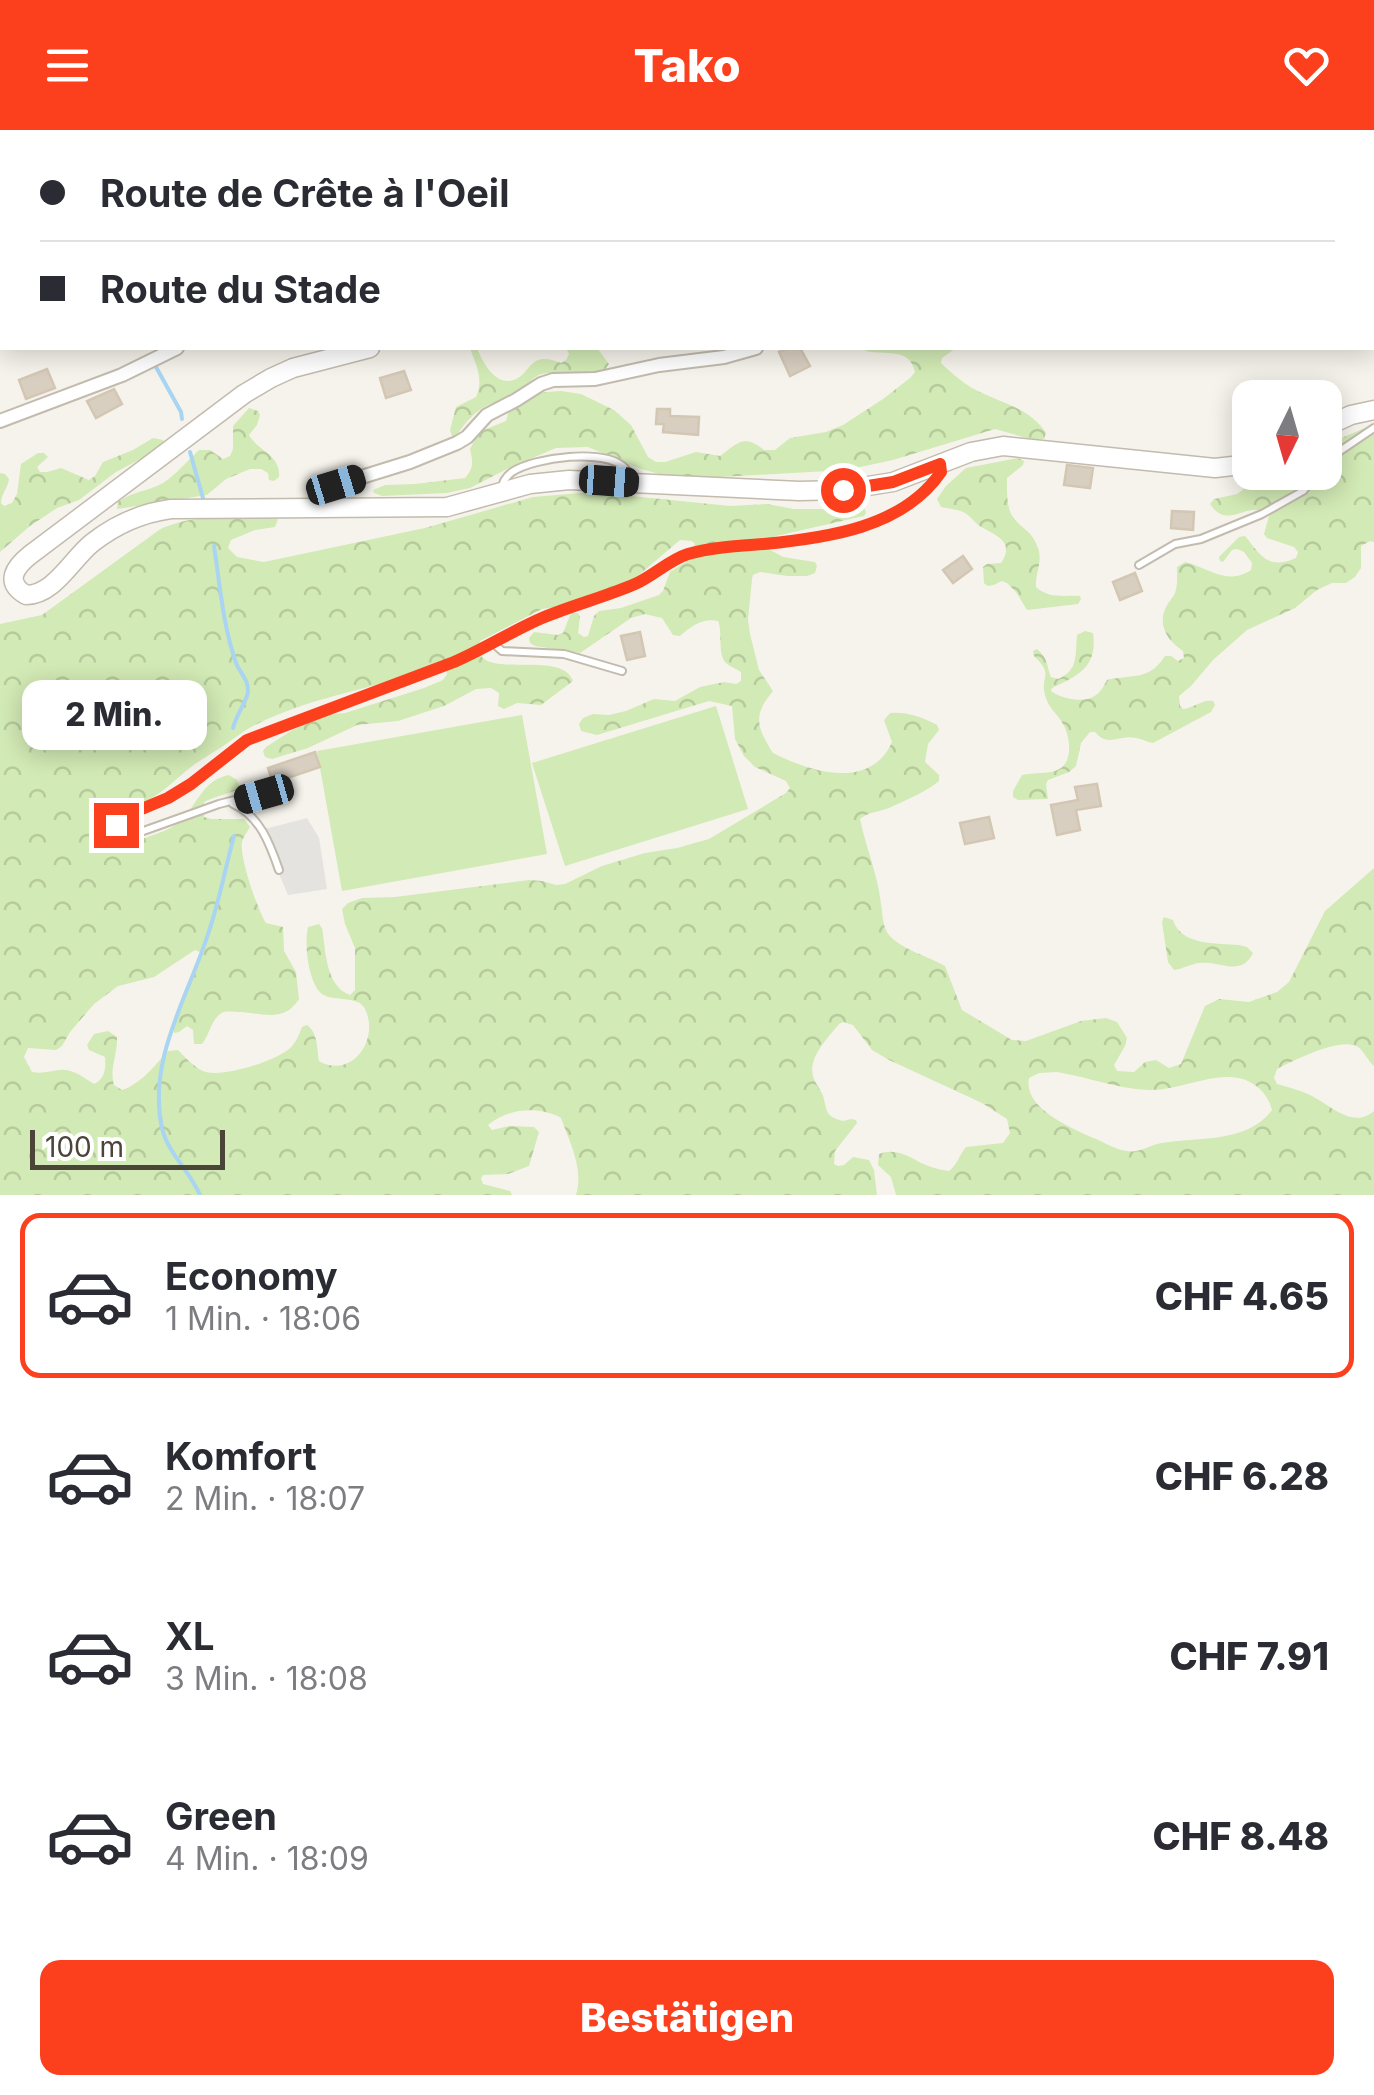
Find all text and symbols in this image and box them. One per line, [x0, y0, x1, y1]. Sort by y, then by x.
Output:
icon: menu [40, 38, 95, 93]
text: Tako [633, 38, 741, 93]
icon: heart [1279, 38, 1334, 93]
text: Route de Crête à l'Oeil [100, 170, 509, 216]
text: Route du Stade [100, 266, 381, 312]
north arrow [1232, 380, 1342, 490]
map controls [1232, 380, 1342, 490]
car [303, 462, 369, 508]
car [578, 464, 640, 498]
route start [821, 468, 866, 513]
callout: 2 Min. [23, 680, 208, 750]
text: 2 Min. [65, 695, 164, 734]
car [231, 771, 297, 817]
route end [94, 803, 139, 848]
scale bar [30, 1125, 225, 1170]
text: 100 m [45, 1130, 124, 1164]
icon: car [45, 1251, 135, 1341]
text: Economy [165, 1253, 338, 1299]
text: CHF 4.65 [1155, 1273, 1329, 1319]
text: 1 Min. · 18:06 [165, 1299, 361, 1338]
icon: car [45, 1431, 135, 1521]
text: Komfort [165, 1433, 317, 1479]
text: CHF 6.28 [1155, 1453, 1329, 1499]
text: 2 Min. · 18:07 [165, 1479, 365, 1518]
icon: car [45, 1611, 135, 1701]
text: XL [165, 1613, 215, 1659]
text: CHF 7.91 [1169, 1633, 1329, 1679]
text: 3 Min. · 18:08 [165, 1659, 368, 1698]
icon: car [45, 1791, 135, 1881]
text: Green [165, 1793, 277, 1839]
text: CHF 8.48 [1152, 1813, 1329, 1859]
text: 4 Min. · 18:09 [165, 1839, 369, 1878]
button: Bestätigen [40, 1960, 1334, 2075]

